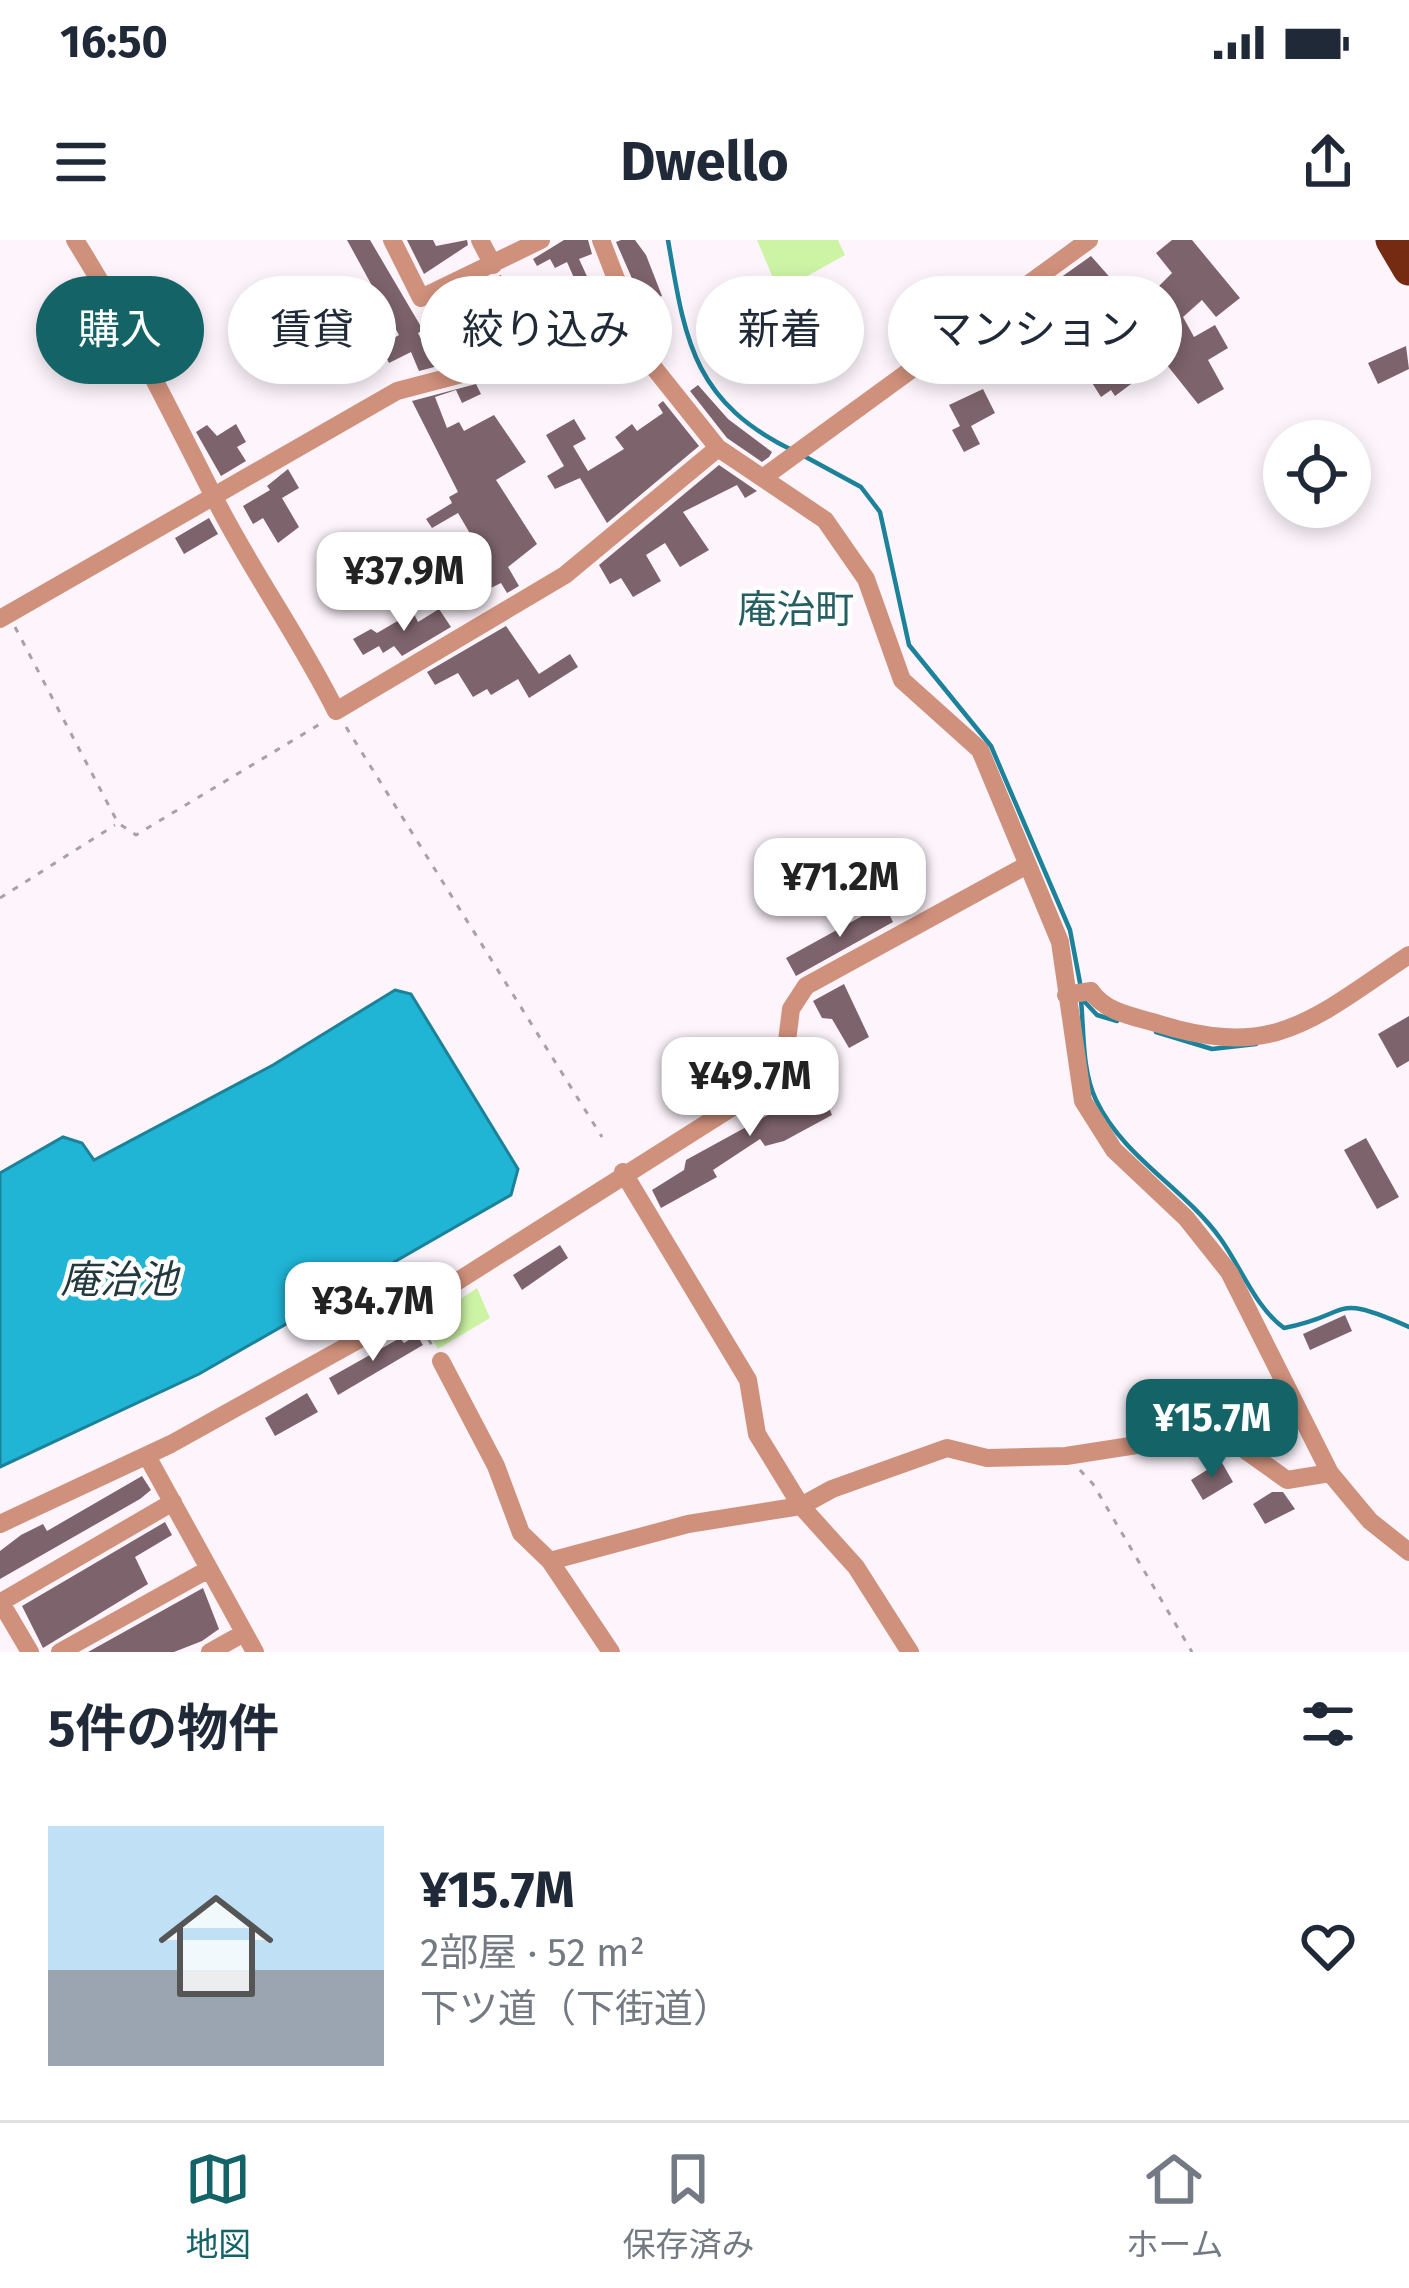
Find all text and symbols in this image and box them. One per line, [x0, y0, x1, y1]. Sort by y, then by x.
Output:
text: 16:50 [60, 15, 168, 69]
icon: menu [48, 129, 114, 195]
icon: share [1295, 129, 1361, 195]
text: Dwello [620, 130, 789, 194]
chip: 購入 [36, 276, 204, 384]
chip: 賃貸 [228, 276, 396, 384]
chip: 絞り込み [420, 276, 672, 384]
chip: 新着 [696, 276, 864, 384]
chip: マンション [888, 276, 1182, 384]
map controls [1263, 420, 1371, 528]
button: locate [1263, 420, 1371, 528]
pin: ¥37.9M [306, 532, 502, 634]
text: ¥37.9M [344, 548, 464, 594]
district label: 庵治町 [737, 587, 855, 633]
pin: ¥71.2M [742, 838, 938, 940]
text: ¥71.2M [781, 854, 899, 900]
pin: ¥49.7M [652, 1037, 848, 1139]
text: ¥49.7M [689, 1053, 811, 1099]
water label: 庵治池 [60, 1257, 181, 1303]
pin: ¥34.7M [275, 1262, 471, 1364]
text: ¥34.7M [312, 1278, 434, 1324]
pin: ¥15.7M [1114, 1379, 1310, 1481]
text: ¥15.7M [1153, 1395, 1271, 1441]
icon: filters [1295, 1691, 1361, 1757]
text: 5件の物件 [48, 1698, 279, 1760]
text: ¥15.7M [420, 1859, 575, 1921]
icon: home [144, 1874, 288, 2018]
icon: heart [1295, 1913, 1361, 1979]
text: 2部屋 · 52 m² [420, 1930, 645, 1976]
text: 下ツ道（下街道） [420, 1986, 732, 2032]
tab: 地図 [185, 2146, 251, 2266]
tab: 保存済み [622, 2146, 754, 2266]
tab: ホーム [1125, 2146, 1223, 2266]

